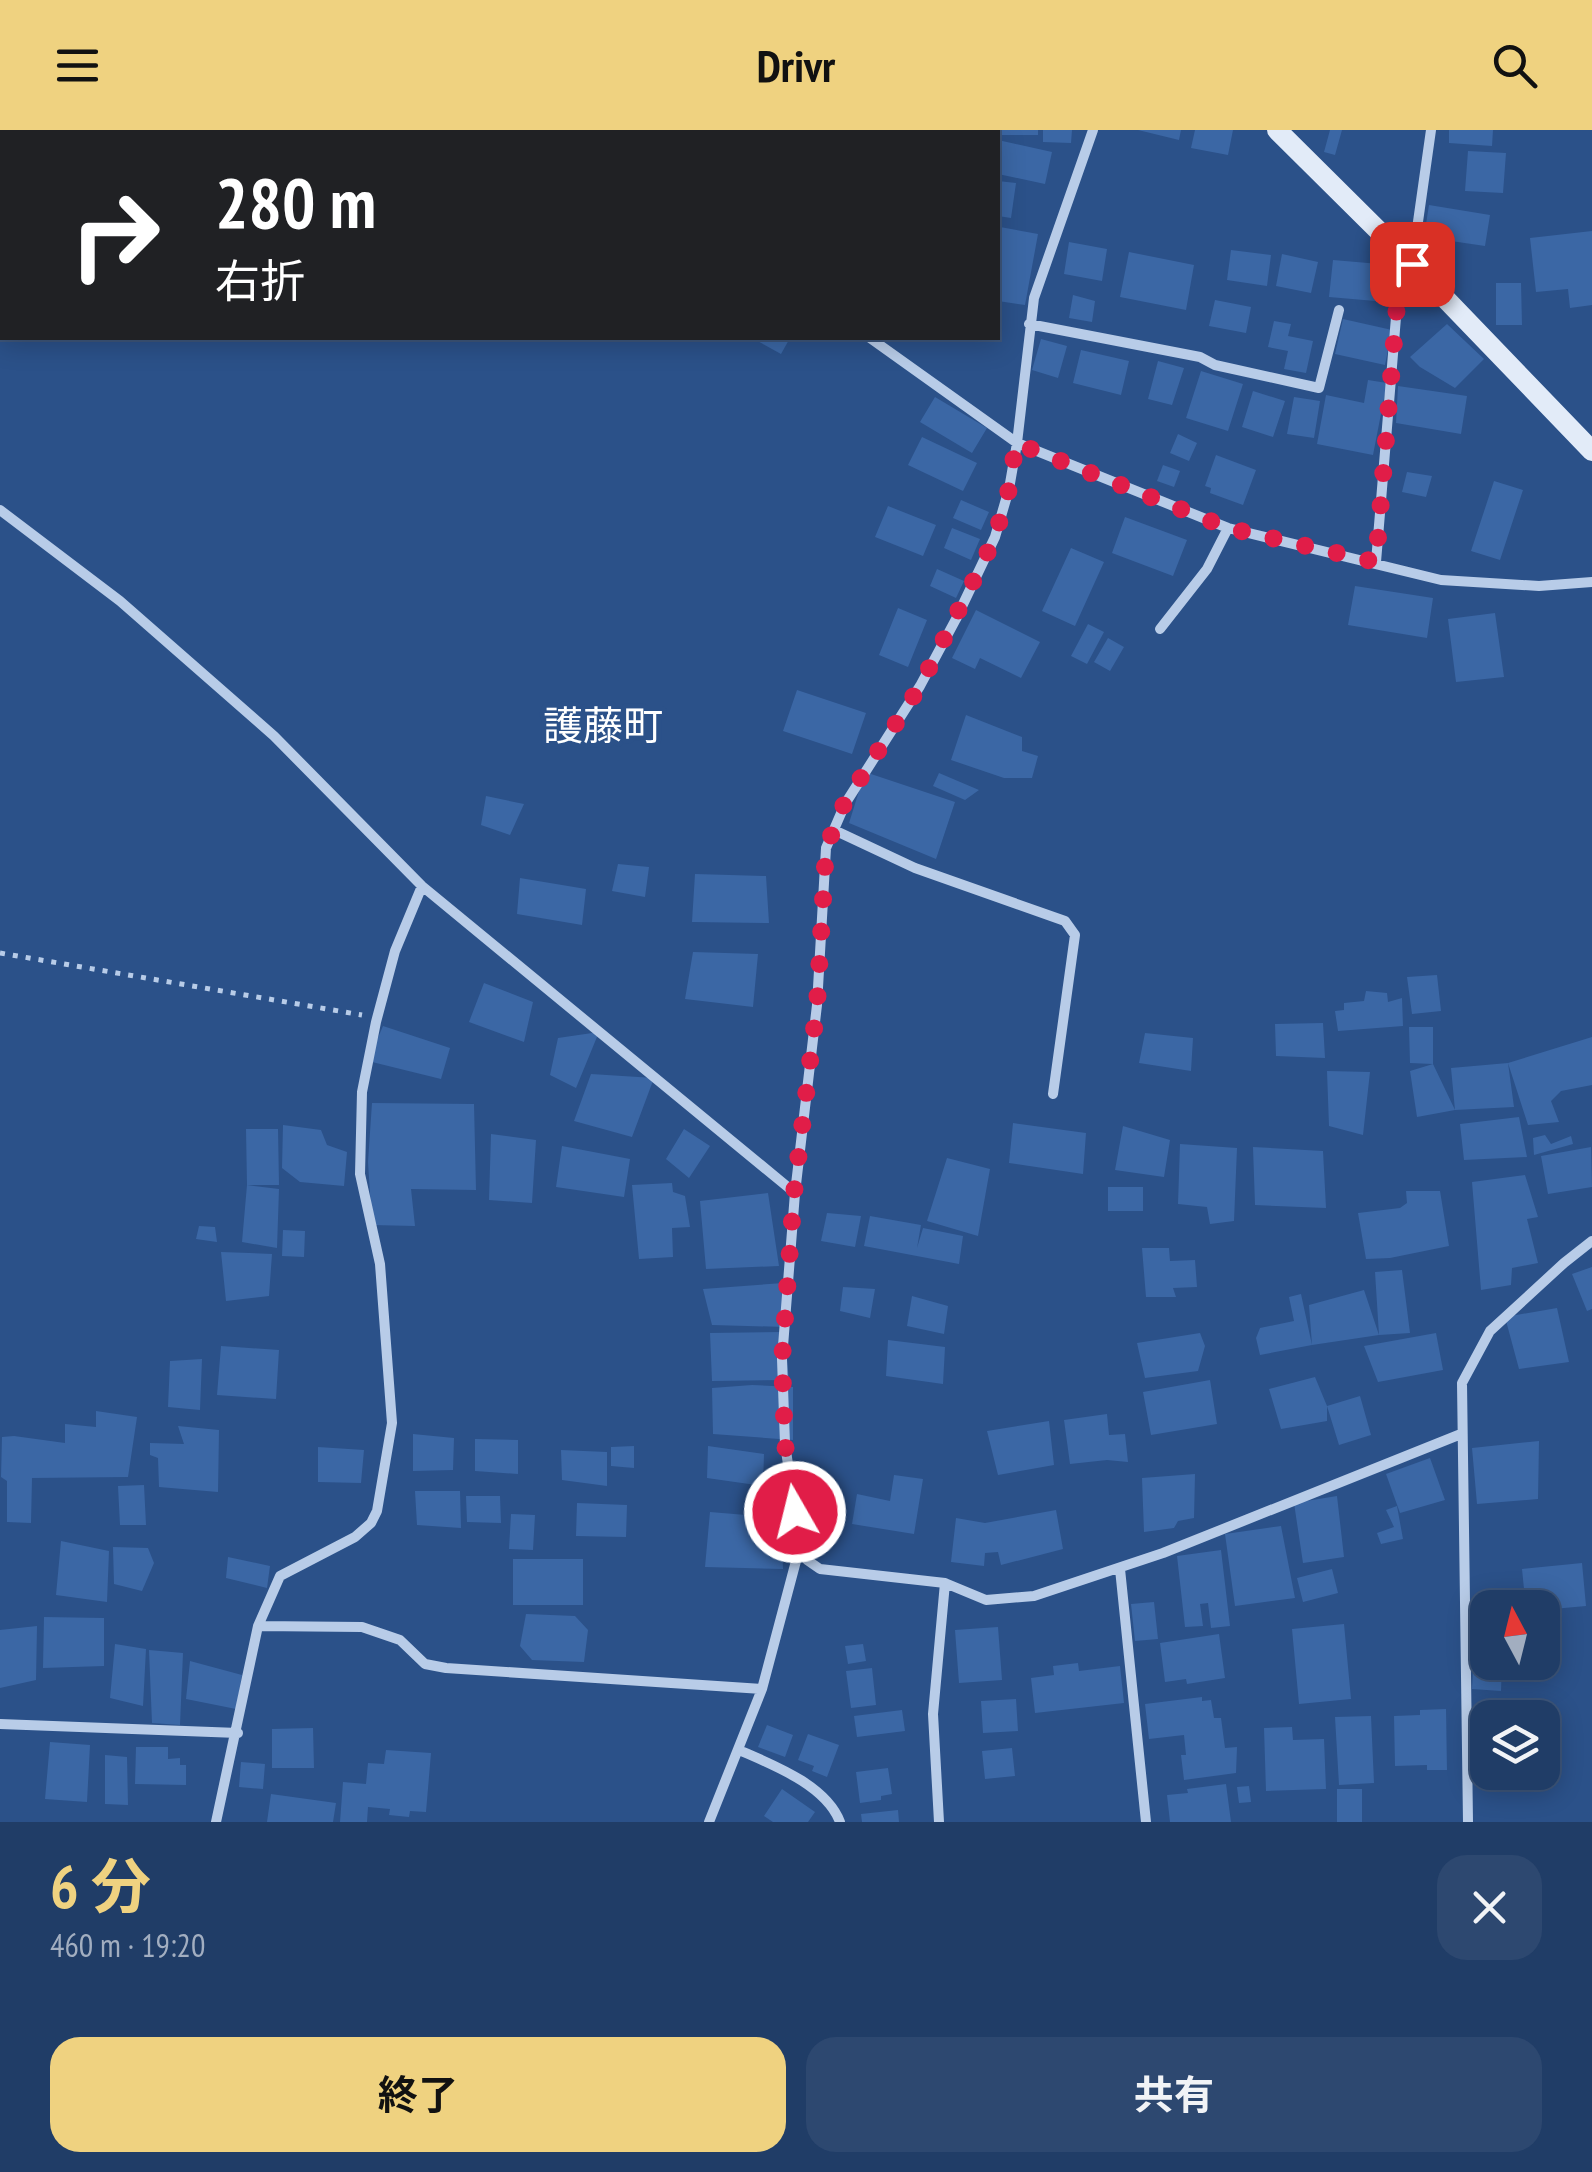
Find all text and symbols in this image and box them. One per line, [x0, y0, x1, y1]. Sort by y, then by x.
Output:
text: Drivr [757, 36, 835, 94]
icon: menu [50, 38, 105, 93]
icon: search [1487, 38, 1542, 93]
text: 280 m [215, 157, 376, 247]
icon: right [50, 170, 180, 300]
pin [1370, 222, 1455, 307]
icon: arrive [1385, 237, 1440, 292]
text: 右折 [215, 251, 305, 309]
district label: 護藤町 [543, 699, 663, 751]
position arrow [743, 1460, 847, 1564]
north arrow [1470, 1590, 1560, 1680]
map controls [1470, 1590, 1560, 1790]
button: layers [1470, 1700, 1560, 1790]
text: 6 分 [50, 1847, 151, 1925]
button: close [1437, 1855, 1542, 1960]
text: 460 m · 19:20 [50, 1924, 205, 1966]
button: 終了 [50, 2037, 786, 2152]
button: 共有 [806, 2037, 1542, 2152]

